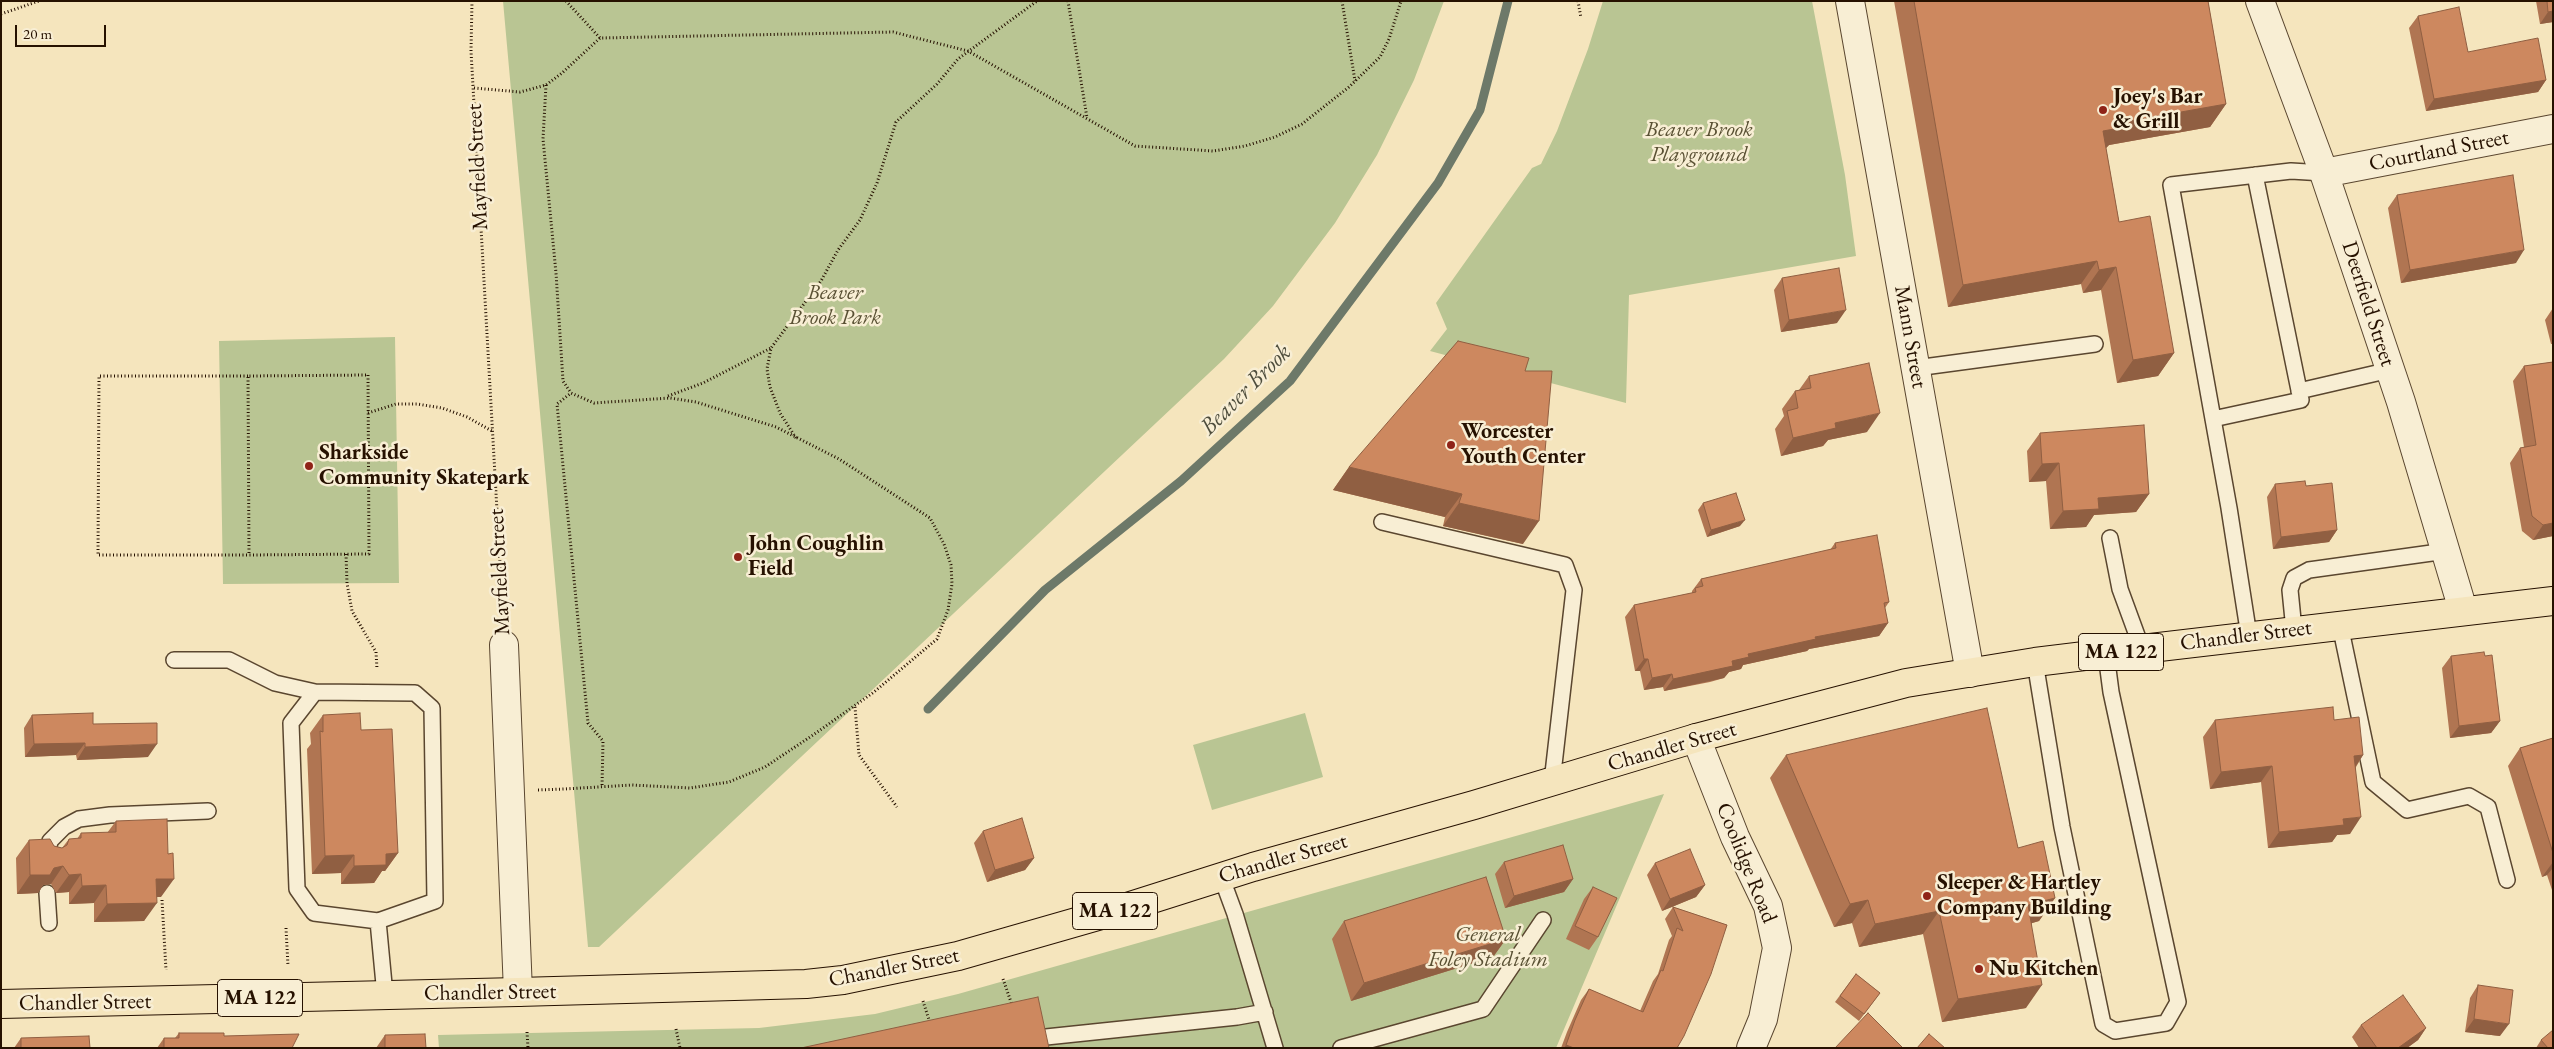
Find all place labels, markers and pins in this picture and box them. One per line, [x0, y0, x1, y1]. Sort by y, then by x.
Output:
place label: Joey's Bar & Grill [2113, 84, 2203, 136]
marker: Joey's Bar & Grill [2097, 104, 2109, 116]
place label: Worcester Youth Center [1461, 419, 1586, 471]
marker: Worcester Youth Center [1445, 439, 1457, 451]
place label: Sharkside Community Skatepark [319, 440, 529, 492]
marker: Sharkside Community Skatepark [303, 460, 315, 472]
place label: John Coughlin Field [748, 531, 884, 582]
marker: John Coughlin Field [732, 551, 744, 563]
place label: Sleeper & Hartley Company Building [1937, 870, 2111, 921]
marker: Sleeper & Hartley Company Building [1921, 890, 1933, 902]
place label: Nu Kitchen [1989, 956, 2098, 982]
marker: Nu Kitchen [1973, 963, 1985, 975]

